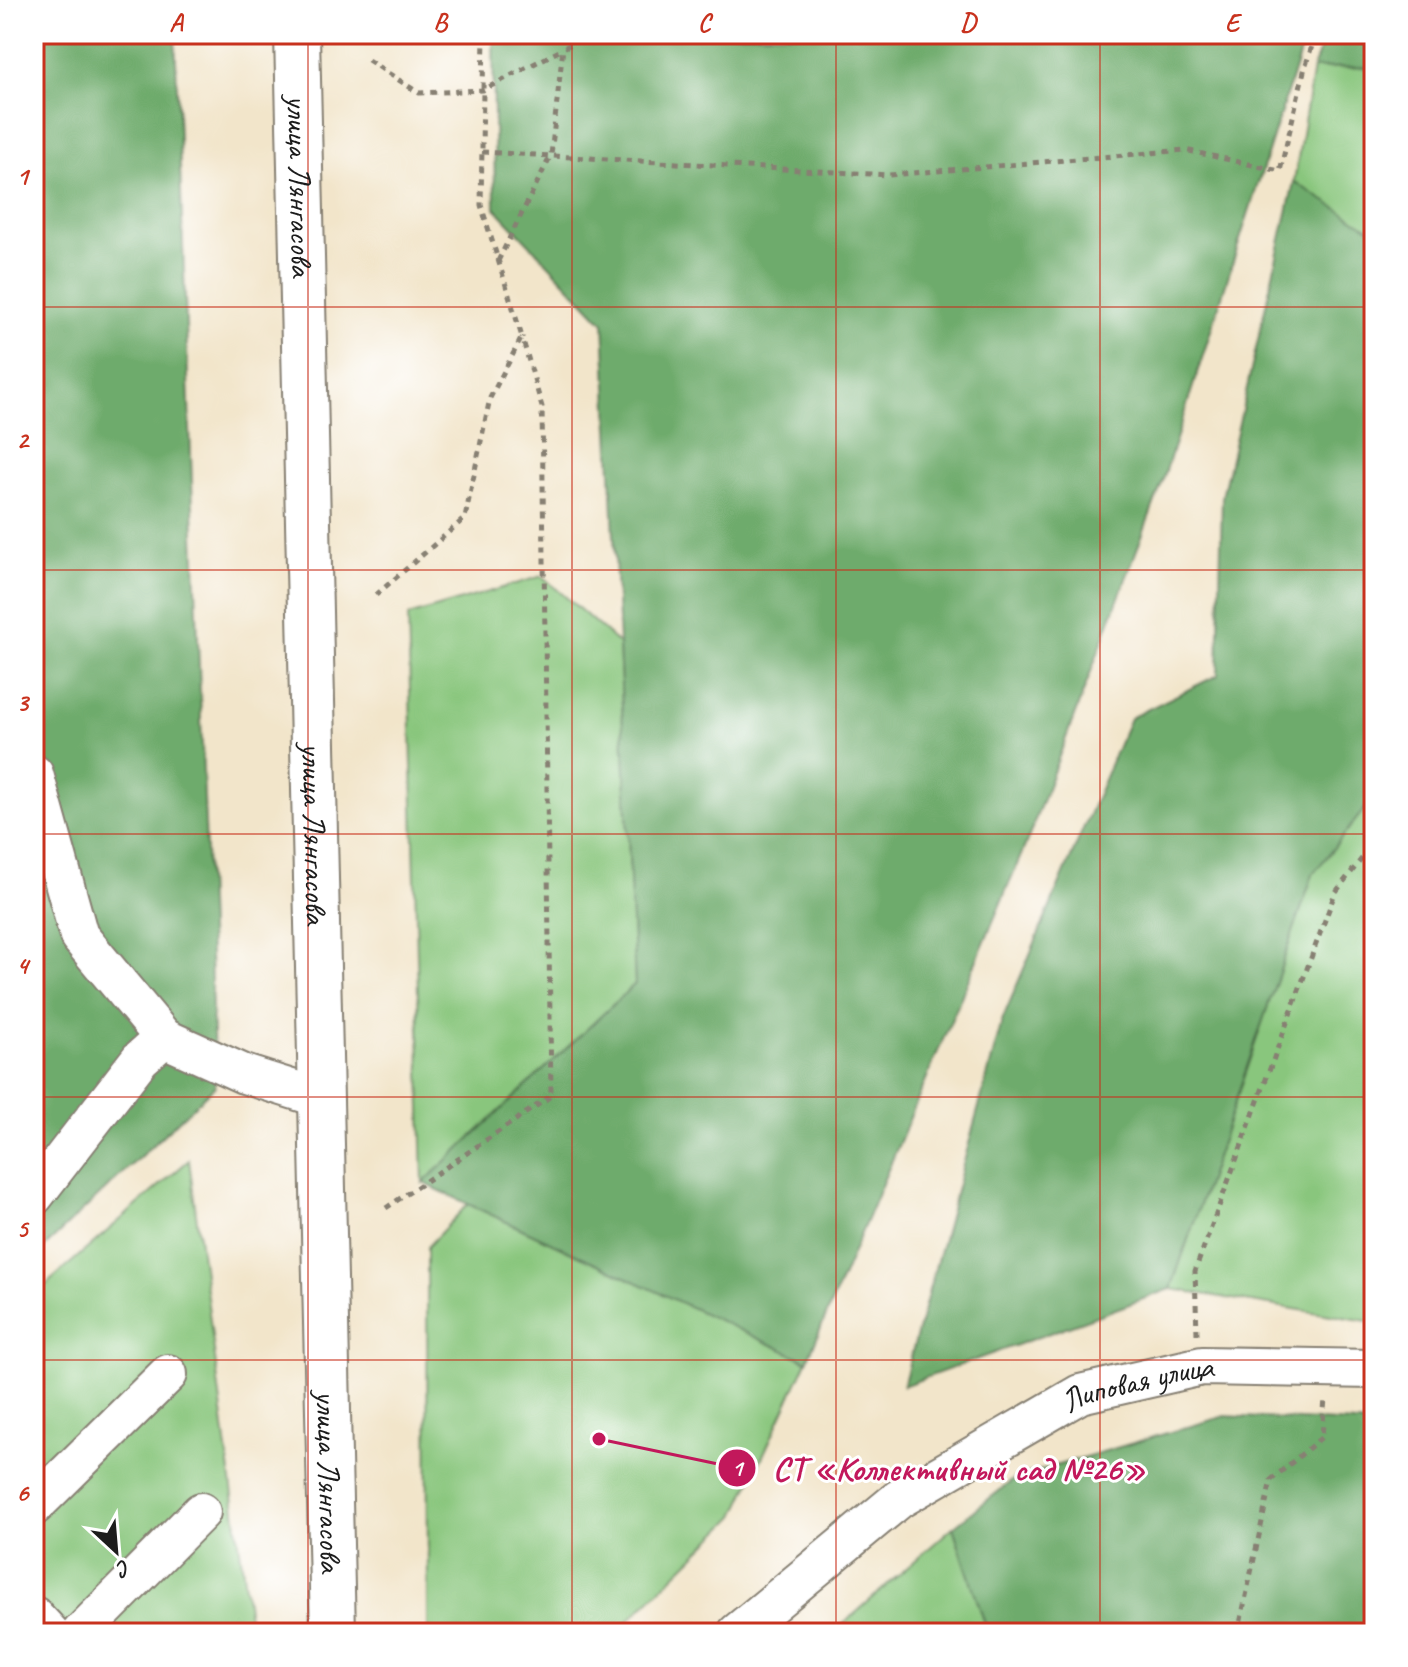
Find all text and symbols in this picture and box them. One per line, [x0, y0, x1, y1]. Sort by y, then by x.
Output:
text: A [169, 6, 184, 39]
text: B [433, 6, 449, 39]
text: C [698, 6, 714, 39]
text: D [960, 6, 978, 39]
text: E [1225, 6, 1243, 39]
street label: улица Лянгасова [277, 93, 323, 279]
text: 1 [16, 160, 31, 193]
text: 2 [16, 423, 30, 456]
text: 3 [16, 686, 30, 719]
street label: улица Лянгасова [292, 741, 337, 927]
text: 4 [16, 949, 31, 982]
text: 5 [16, 1212, 30, 1245]
street label: Липовая улица [1053, 1346, 1216, 1422]
street label: улица Лянгасова [307, 1388, 352, 1575]
callout: СТ «Коллективный сад №26» [717, 1439, 1161, 1497]
text: СТ «Коллективный сад №26» [773, 1447, 1145, 1490]
text: 1 [732, 1453, 746, 1483]
text: 6 [16, 1476, 30, 1509]
north arrow [76, 1511, 156, 1591]
text: С [110, 1553, 135, 1584]

